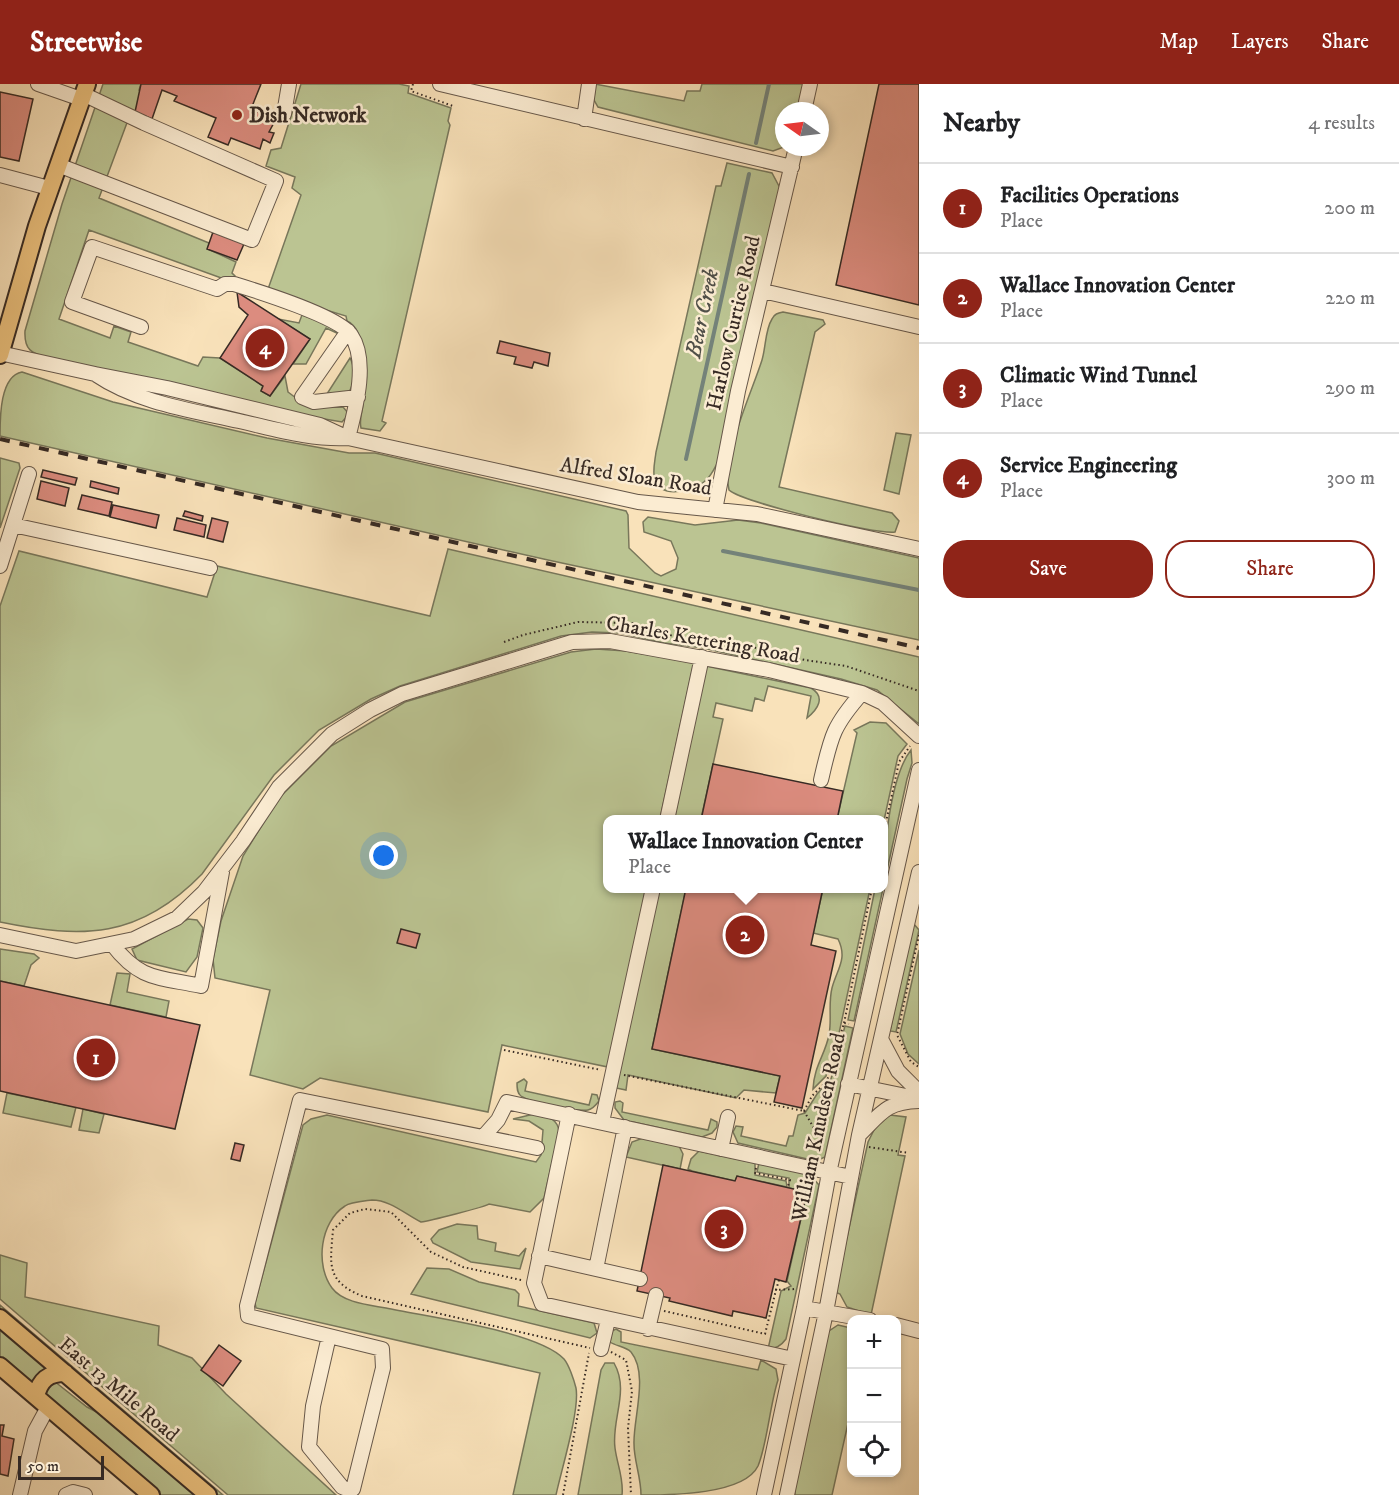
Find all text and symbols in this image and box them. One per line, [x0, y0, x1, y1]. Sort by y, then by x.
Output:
text: Streetwise [30, 25, 142, 60]
text: Map [1159, 29, 1198, 55]
text: Layers [1231, 29, 1289, 55]
text: Share [1322, 29, 1369, 55]
north arrow [775, 102, 829, 156]
place label: Dish Network [249, 103, 367, 129]
text: Nearby [943, 107, 1020, 140]
marker: Dish Network [230, 108, 244, 122]
text: 4 results [1308, 111, 1375, 136]
text: Facilities Operations [1000, 182, 1179, 209]
text: 1 [959, 196, 966, 221]
text: 200 m [1324, 196, 1375, 221]
text: Place [1000, 209, 1043, 234]
street label: Harlow Curtice Road [701, 233, 767, 413]
water label: Bear Creek [680, 266, 725, 361]
text: Wallace Innovation Center [1000, 272, 1235, 299]
text: 2 [958, 286, 967, 311]
text: 220 m [1325, 286, 1375, 311]
text: Place [1000, 299, 1043, 324]
pin: 4 [246, 326, 284, 370]
text: Climatic Wind Tunnel [1000, 362, 1197, 389]
text: 3 [959, 376, 966, 401]
text: 290 m [1325, 376, 1375, 401]
text: Place [1000, 389, 1043, 414]
street label: Alfred Sloan Road [558, 452, 714, 502]
text: Service Engineering [1000, 452, 1177, 479]
text: 4 [957, 466, 968, 491]
text: 300 m [1327, 466, 1375, 491]
text: Place [1000, 479, 1043, 504]
button: Save [943, 540, 1153, 598]
button: Share [1165, 540, 1375, 598]
street label: Charles Kettering Road [604, 610, 802, 670]
popup [603, 815, 888, 893]
text: Wallace Innovation Center [628, 828, 863, 855]
your location [369, 841, 398, 870]
text: Place [628, 855, 671, 880]
pin: 2 [726, 912, 764, 958]
street label: William Knudsen Road [786, 1030, 852, 1225]
pin: 1 [76, 1036, 116, 1080]
pin: 3 [704, 1206, 744, 1252]
map controls [847, 1315, 901, 1477]
button: + [847, 1315, 901, 1369]
street label: East 13 Mile Road [53, 1332, 184, 1448]
button: − [847, 1369, 901, 1423]
button: locate [847, 1423, 901, 1477]
scale bar [18, 1453, 104, 1480]
text: 50 m [27, 1456, 59, 1476]

